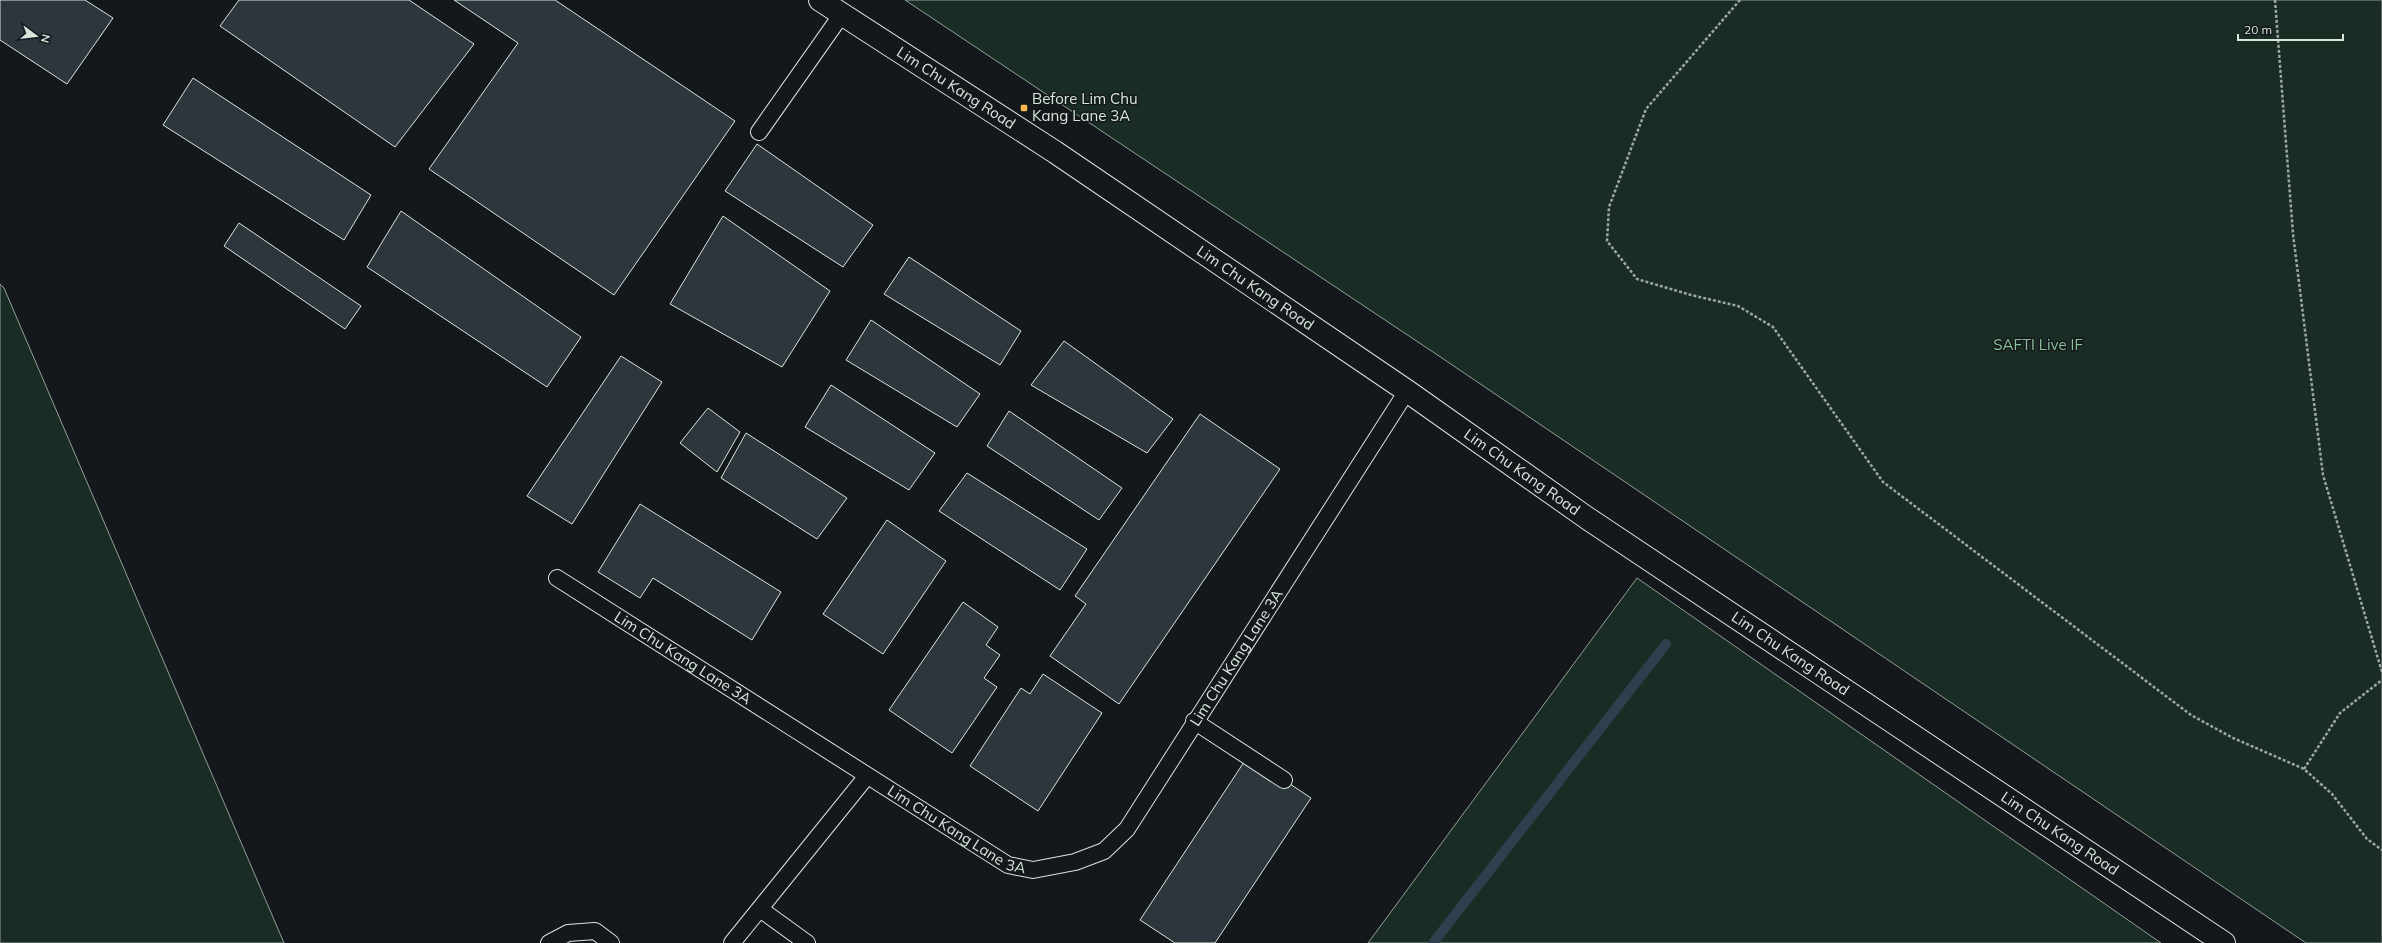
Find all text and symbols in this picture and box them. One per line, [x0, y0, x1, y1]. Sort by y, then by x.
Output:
north arrow [16, 16, 56, 56]
scale bar [2238, 16, 2343, 42]
text: 20 m [2244, 22, 2272, 37]
text: N [38, 33, 53, 44]
street label: Lim Chu Kang Road [893, 42, 1019, 133]
place label: Before Lim Chu Kang Lane 3A [1032, 89, 1138, 125]
marker: Before Lim Chu Kang Lane 3A [1019, 103, 1029, 113]
street label: Lim Chu Kang Road [1193, 241, 1318, 334]
park label: SAFTI Live IF [1993, 335, 2083, 354]
street label: Lim Chu Kang Road [1461, 424, 1584, 519]
street label: Lim Chu Kang Lane 3A [1185, 585, 1287, 729]
street label: Lim Chu Kang Lane 3A [611, 607, 755, 708]
street label: Lim Chu Kang Road [1728, 607, 1853, 699]
street label: Lim Chu Kang Lane 3A [884, 781, 1028, 877]
street label: Lim Chu Kang Road [1998, 787, 2123, 879]

